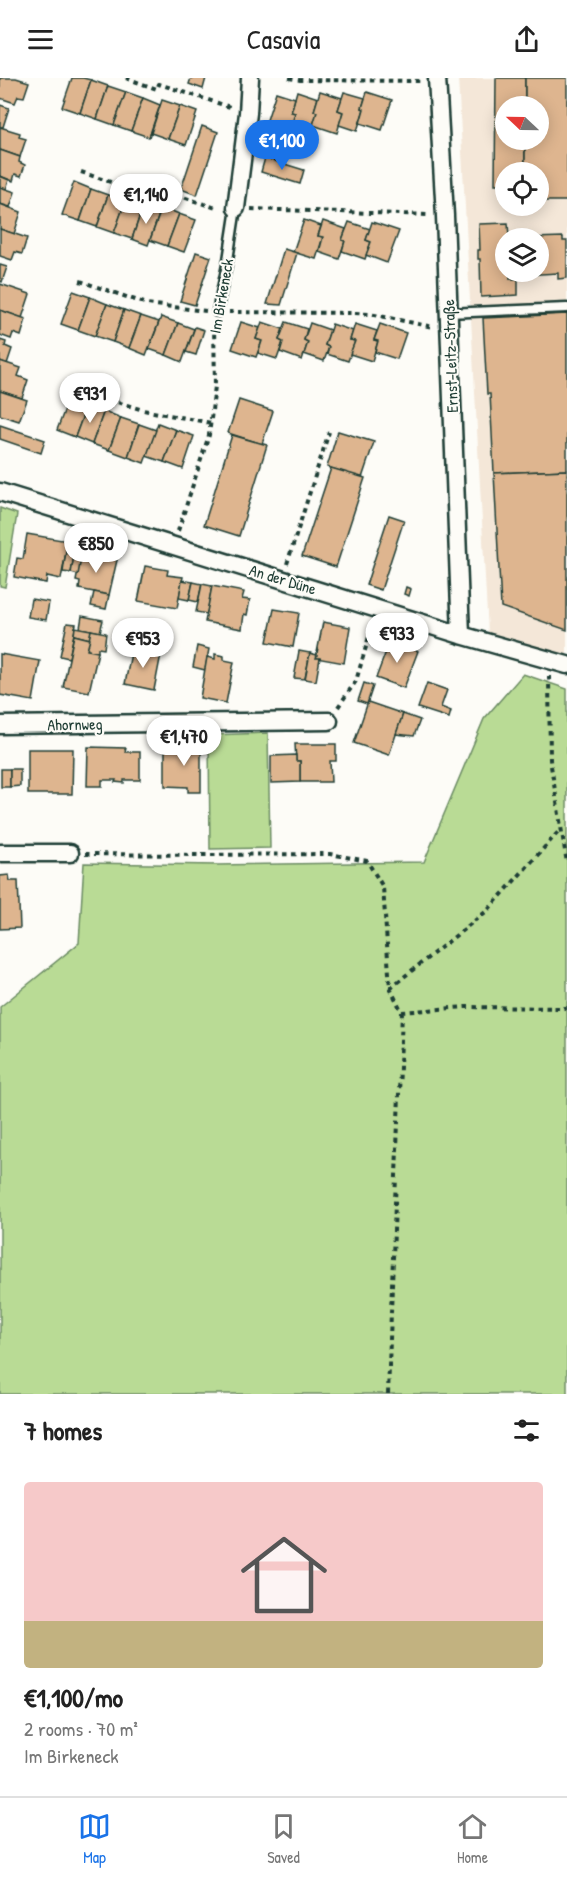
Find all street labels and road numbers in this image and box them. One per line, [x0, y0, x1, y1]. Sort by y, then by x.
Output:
street label: Im Birkeneck [204, 256, 238, 335]
street label: Ernst-Leitz-Straße [437, 298, 463, 413]
street label: An der Düne [247, 558, 320, 600]
street label: Ahornweg [47, 713, 103, 735]

